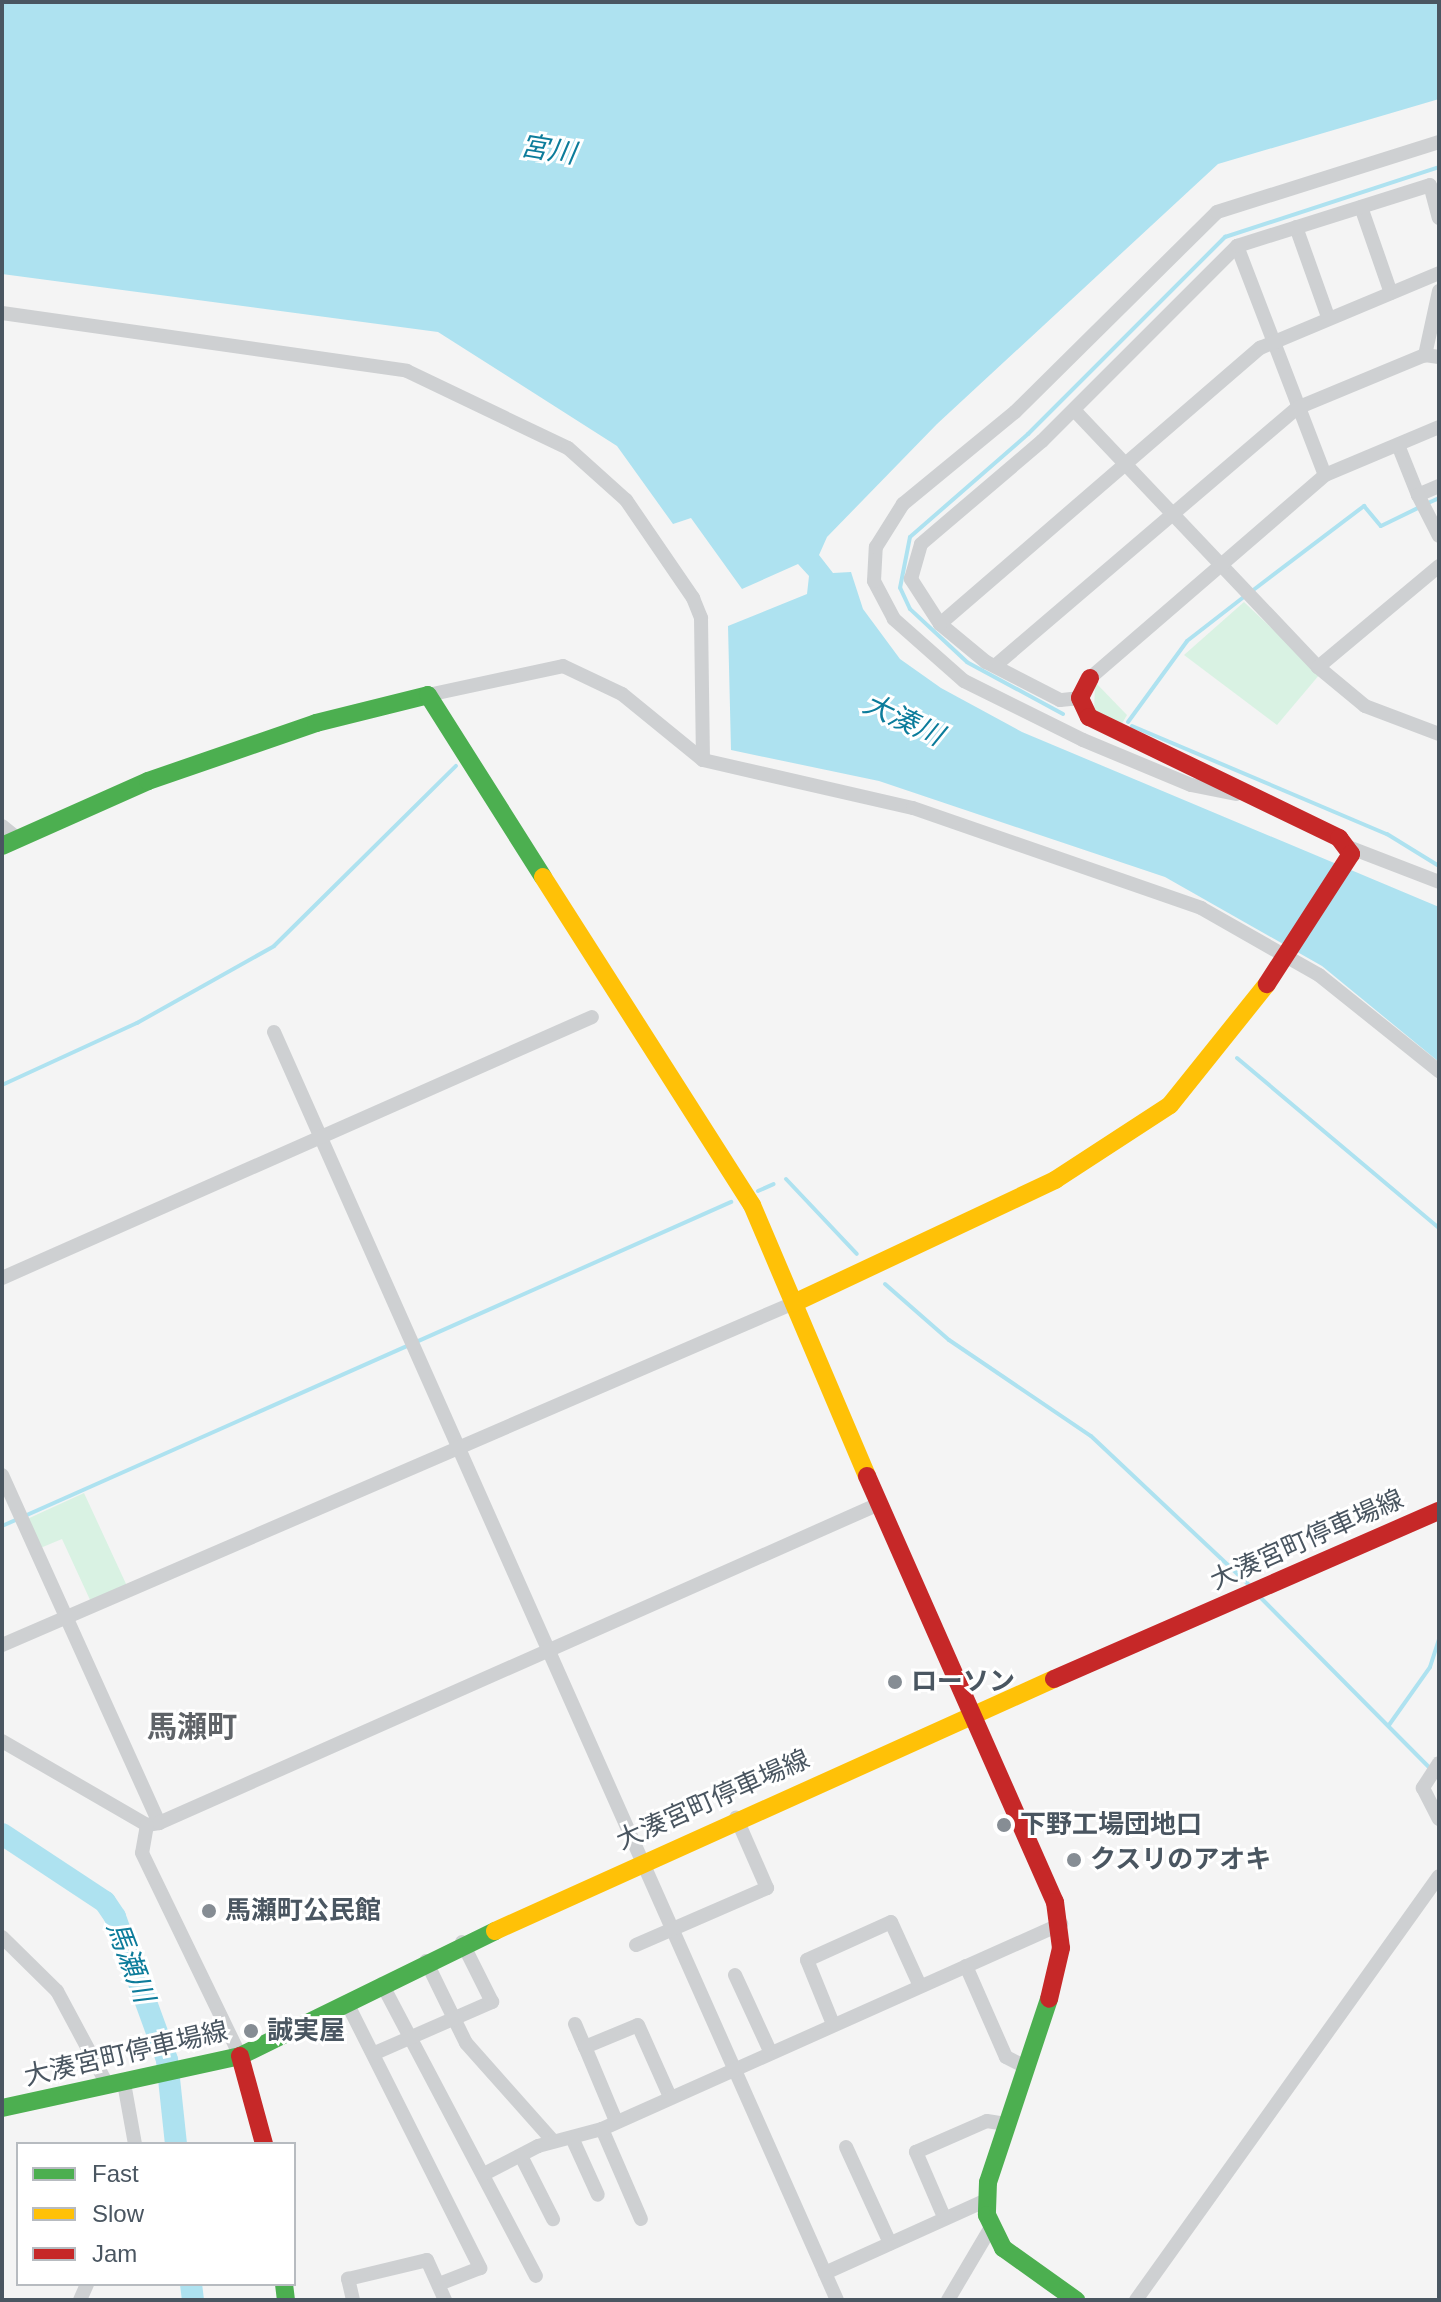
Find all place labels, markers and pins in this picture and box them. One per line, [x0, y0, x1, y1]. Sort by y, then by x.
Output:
place label: ローソン [911, 1666, 1015, 1698]
marker: ローソン [886, 1673, 904, 1691]
place label: 下野工場団地口 [1020, 1809, 1202, 1841]
marker: 下野工場団地口 [995, 1816, 1013, 1834]
place label: クスリのアオキ [1090, 1844, 1272, 1876]
marker: クスリのアオキ [1065, 1851, 1083, 1869]
place label: 馬瀬町公民館 [225, 1895, 381, 1927]
marker: 馬瀬町公民館 [200, 1902, 218, 1920]
place label: 誠実屋 [267, 2015, 345, 2047]
marker: 誠実屋 [242, 2022, 260, 2040]

